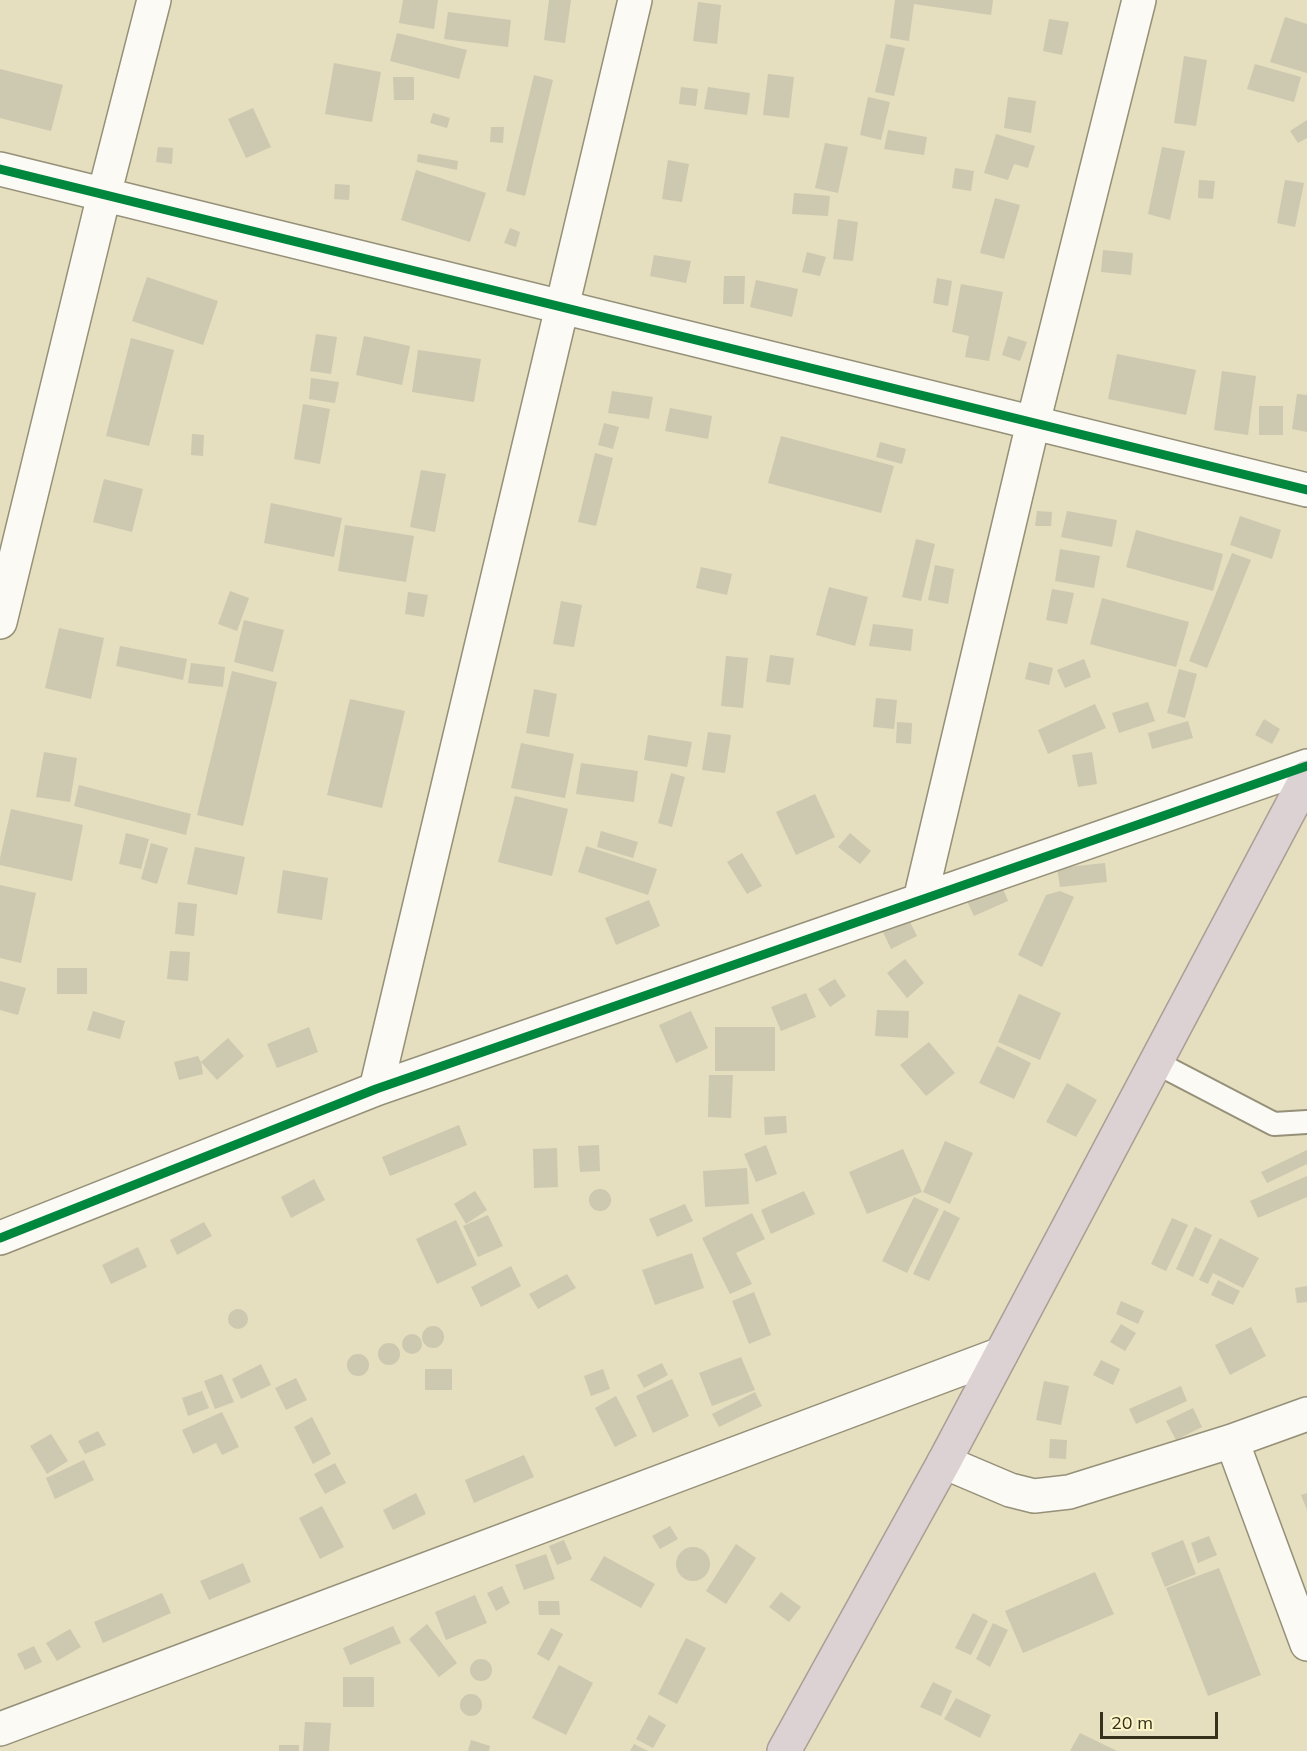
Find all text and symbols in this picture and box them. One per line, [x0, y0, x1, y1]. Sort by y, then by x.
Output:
scale bar [1103, 1700, 1222, 1738]
text: 20 m [1111, 1711, 1153, 1734]

